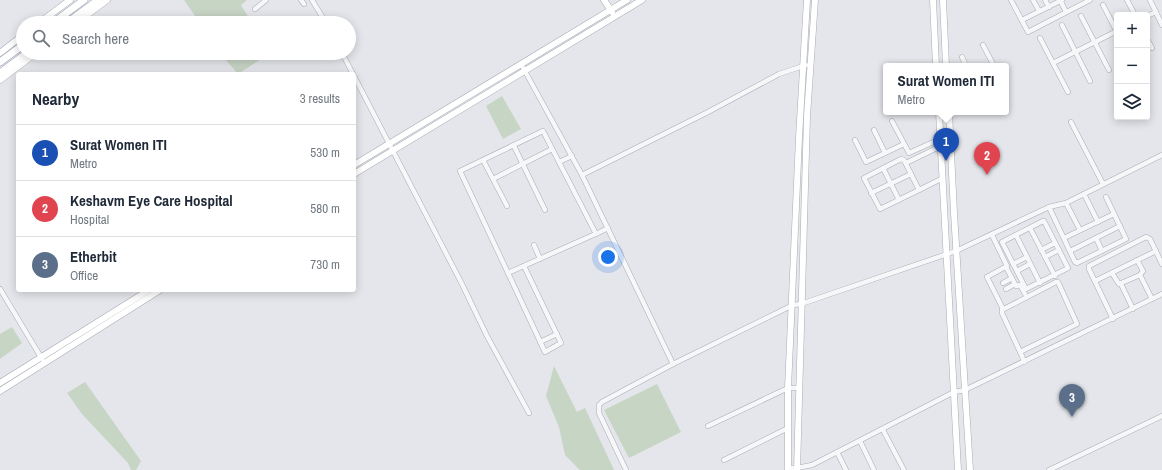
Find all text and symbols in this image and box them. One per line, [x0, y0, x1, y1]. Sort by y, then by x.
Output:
map controls [1114, 12, 1150, 120]
button: + [1114, 12, 1150, 48]
search box [16, 16, 356, 60]
icon: search [30, 27, 52, 49]
text: Search here [62, 28, 129, 49]
button: − [1114, 48, 1150, 84]
popup [883, 63, 1009, 115]
text: Surat Women ITI [898, 70, 994, 91]
button: layers [1114, 84, 1150, 120]
text: Nearby [32, 87, 79, 110]
text: 3 results [300, 90, 340, 107]
text: Metro [898, 91, 925, 108]
pin: 1 [933, 128, 959, 161]
text: Surat Women ITI [70, 134, 167, 155]
pin: 2 [974, 142, 1000, 175]
text: 1 [42, 144, 48, 161]
text: 530 m [310, 144, 340, 161]
text: Metro [70, 155, 97, 172]
text: Keshavm Eye Care Hospital [70, 190, 233, 211]
text: 2 [42, 200, 48, 217]
text: 580 m [310, 200, 340, 217]
text: Hospital [70, 211, 109, 228]
text: Etherbit [70, 246, 116, 267]
your location [598, 247, 618, 267]
text: 3 [42, 256, 48, 273]
text: 730 m [310, 256, 340, 273]
text: Office [70, 267, 98, 284]
pin: 3 [1059, 384, 1085, 417]

